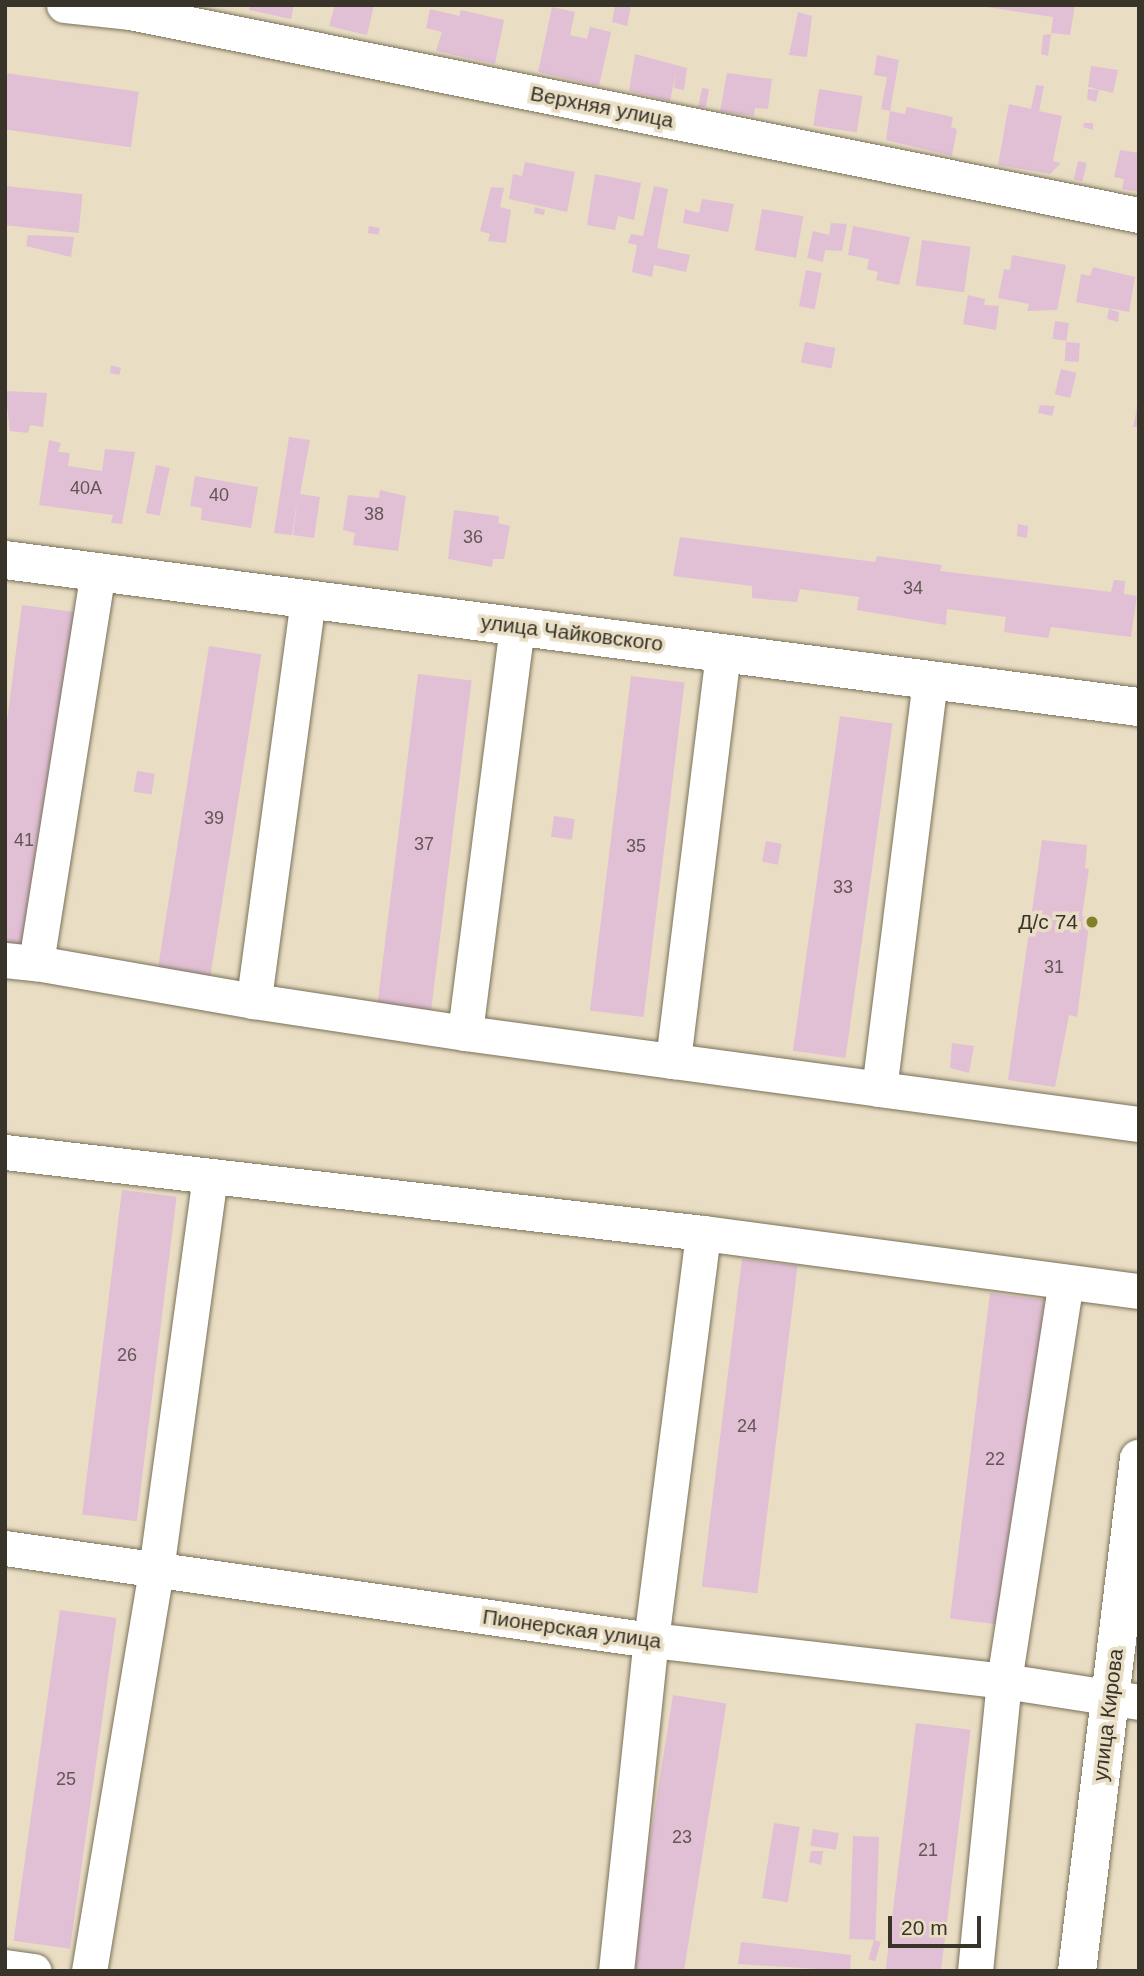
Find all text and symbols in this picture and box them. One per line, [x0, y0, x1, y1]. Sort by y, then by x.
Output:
street label: Верхняя улица [528, 81, 676, 133]
house number: 40А [70, 477, 102, 499]
house number: 40 [209, 484, 229, 506]
house number: 38 [364, 503, 384, 525]
house number: 36 [463, 526, 483, 548]
house number: 34 [903, 577, 923, 599]
street label: улица Чайковского [479, 609, 665, 657]
house number: 39 [204, 807, 224, 829]
house number: 41 [14, 829, 34, 851]
house number: 37 [414, 833, 434, 855]
house number: 35 [626, 835, 646, 857]
house number: 33 [833, 876, 853, 898]
place label: Д/с 74 [1018, 909, 1078, 935]
marker: Д/с 74 [1084, 914, 1100, 930]
house number: 31 [1044, 956, 1064, 978]
house number: 26 [117, 1344, 137, 1366]
house number: 24 [737, 1415, 757, 1437]
house number: 22 [985, 1448, 1005, 1470]
street label: Пионерская улица [481, 1604, 663, 1654]
street label: улица Кирова [1087, 1647, 1129, 1783]
house number: 25 [56, 1768, 76, 1790]
house number: 23 [672, 1826, 692, 1848]
house number: 21 [918, 1839, 938, 1861]
scale bar [892, 1902, 985, 1946]
text: 20 m [901, 1916, 948, 1939]

